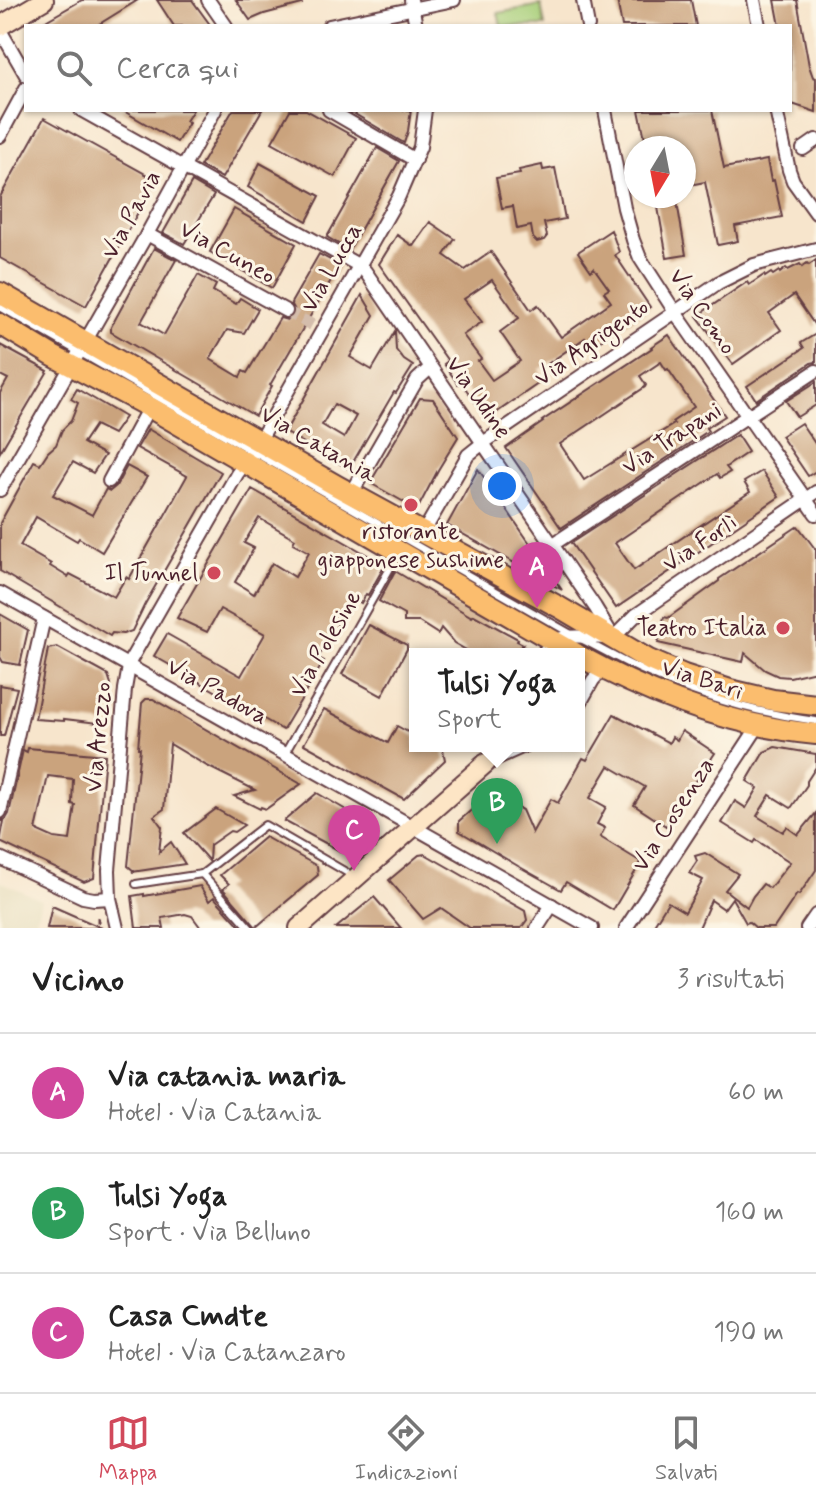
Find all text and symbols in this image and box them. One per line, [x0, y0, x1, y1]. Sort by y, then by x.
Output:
search box [24, 24, 792, 112]
icon: search [52, 46, 96, 90]
text: Cerca qui [116, 49, 239, 88]
north arrow [624, 136, 696, 208]
street label: Via Pavia [95, 165, 169, 265]
street label: Via Cuneo [174, 214, 280, 292]
street label: Via Lucca [294, 218, 370, 318]
street label: Via Como [661, 263, 743, 361]
street label: Via Agrigento [529, 292, 656, 395]
street label: Via Udine [438, 350, 518, 446]
street label: Via Trapani [616, 395, 728, 483]
street label: Via Catania [254, 399, 382, 491]
your location [482, 466, 522, 506]
marker: ristorante giapponese sushime [402, 496, 420, 514]
street label: Via Forlì [657, 508, 743, 580]
place label: ristorante giapponese sushime [318, 517, 504, 576]
pin: A [511, 542, 563, 608]
place label: Il Tunnel [104, 558, 198, 589]
marker: Il Tunnel [205, 564, 223, 582]
street label: Via Polesine [283, 585, 369, 703]
place label: Teatro Italia [637, 613, 767, 644]
marker: Teatro Italia [774, 619, 792, 637]
popup [409, 648, 585, 752]
street label: Via Padova [161, 652, 273, 732]
street label: Via Bari [657, 652, 747, 708]
text: Tulsi Yoga [437, 664, 557, 703]
street label: Via Arezzo [79, 681, 119, 793]
text: Sport [437, 703, 502, 737]
street label: Via Cosenza [625, 752, 723, 878]
pin: B [471, 778, 523, 844]
pin: C [328, 805, 380, 871]
text: Vicino [32, 958, 124, 1003]
text: 3 risultati [677, 963, 784, 997]
text: Via catania maria [108, 1057, 345, 1096]
text: A [49, 1076, 67, 1110]
text: 60 m [728, 1076, 784, 1110]
text: Hotel · Via Catania [108, 1096, 321, 1130]
text: Tulsi Yoga [108, 1177, 227, 1216]
text: B [50, 1196, 66, 1230]
text: 160 m [715, 1196, 784, 1230]
text: Sport · Via Belluno [108, 1216, 311, 1250]
text: Casa Cmdte [108, 1297, 268, 1336]
text: C [49, 1316, 67, 1350]
text: 190 m [714, 1316, 784, 1350]
text: Hotel · Via Catanzaro [108, 1336, 346, 1370]
tab: Mappa [99, 1411, 157, 1487]
tab: Indicazioni [355, 1411, 458, 1487]
tab: Salvati [655, 1411, 717, 1487]

